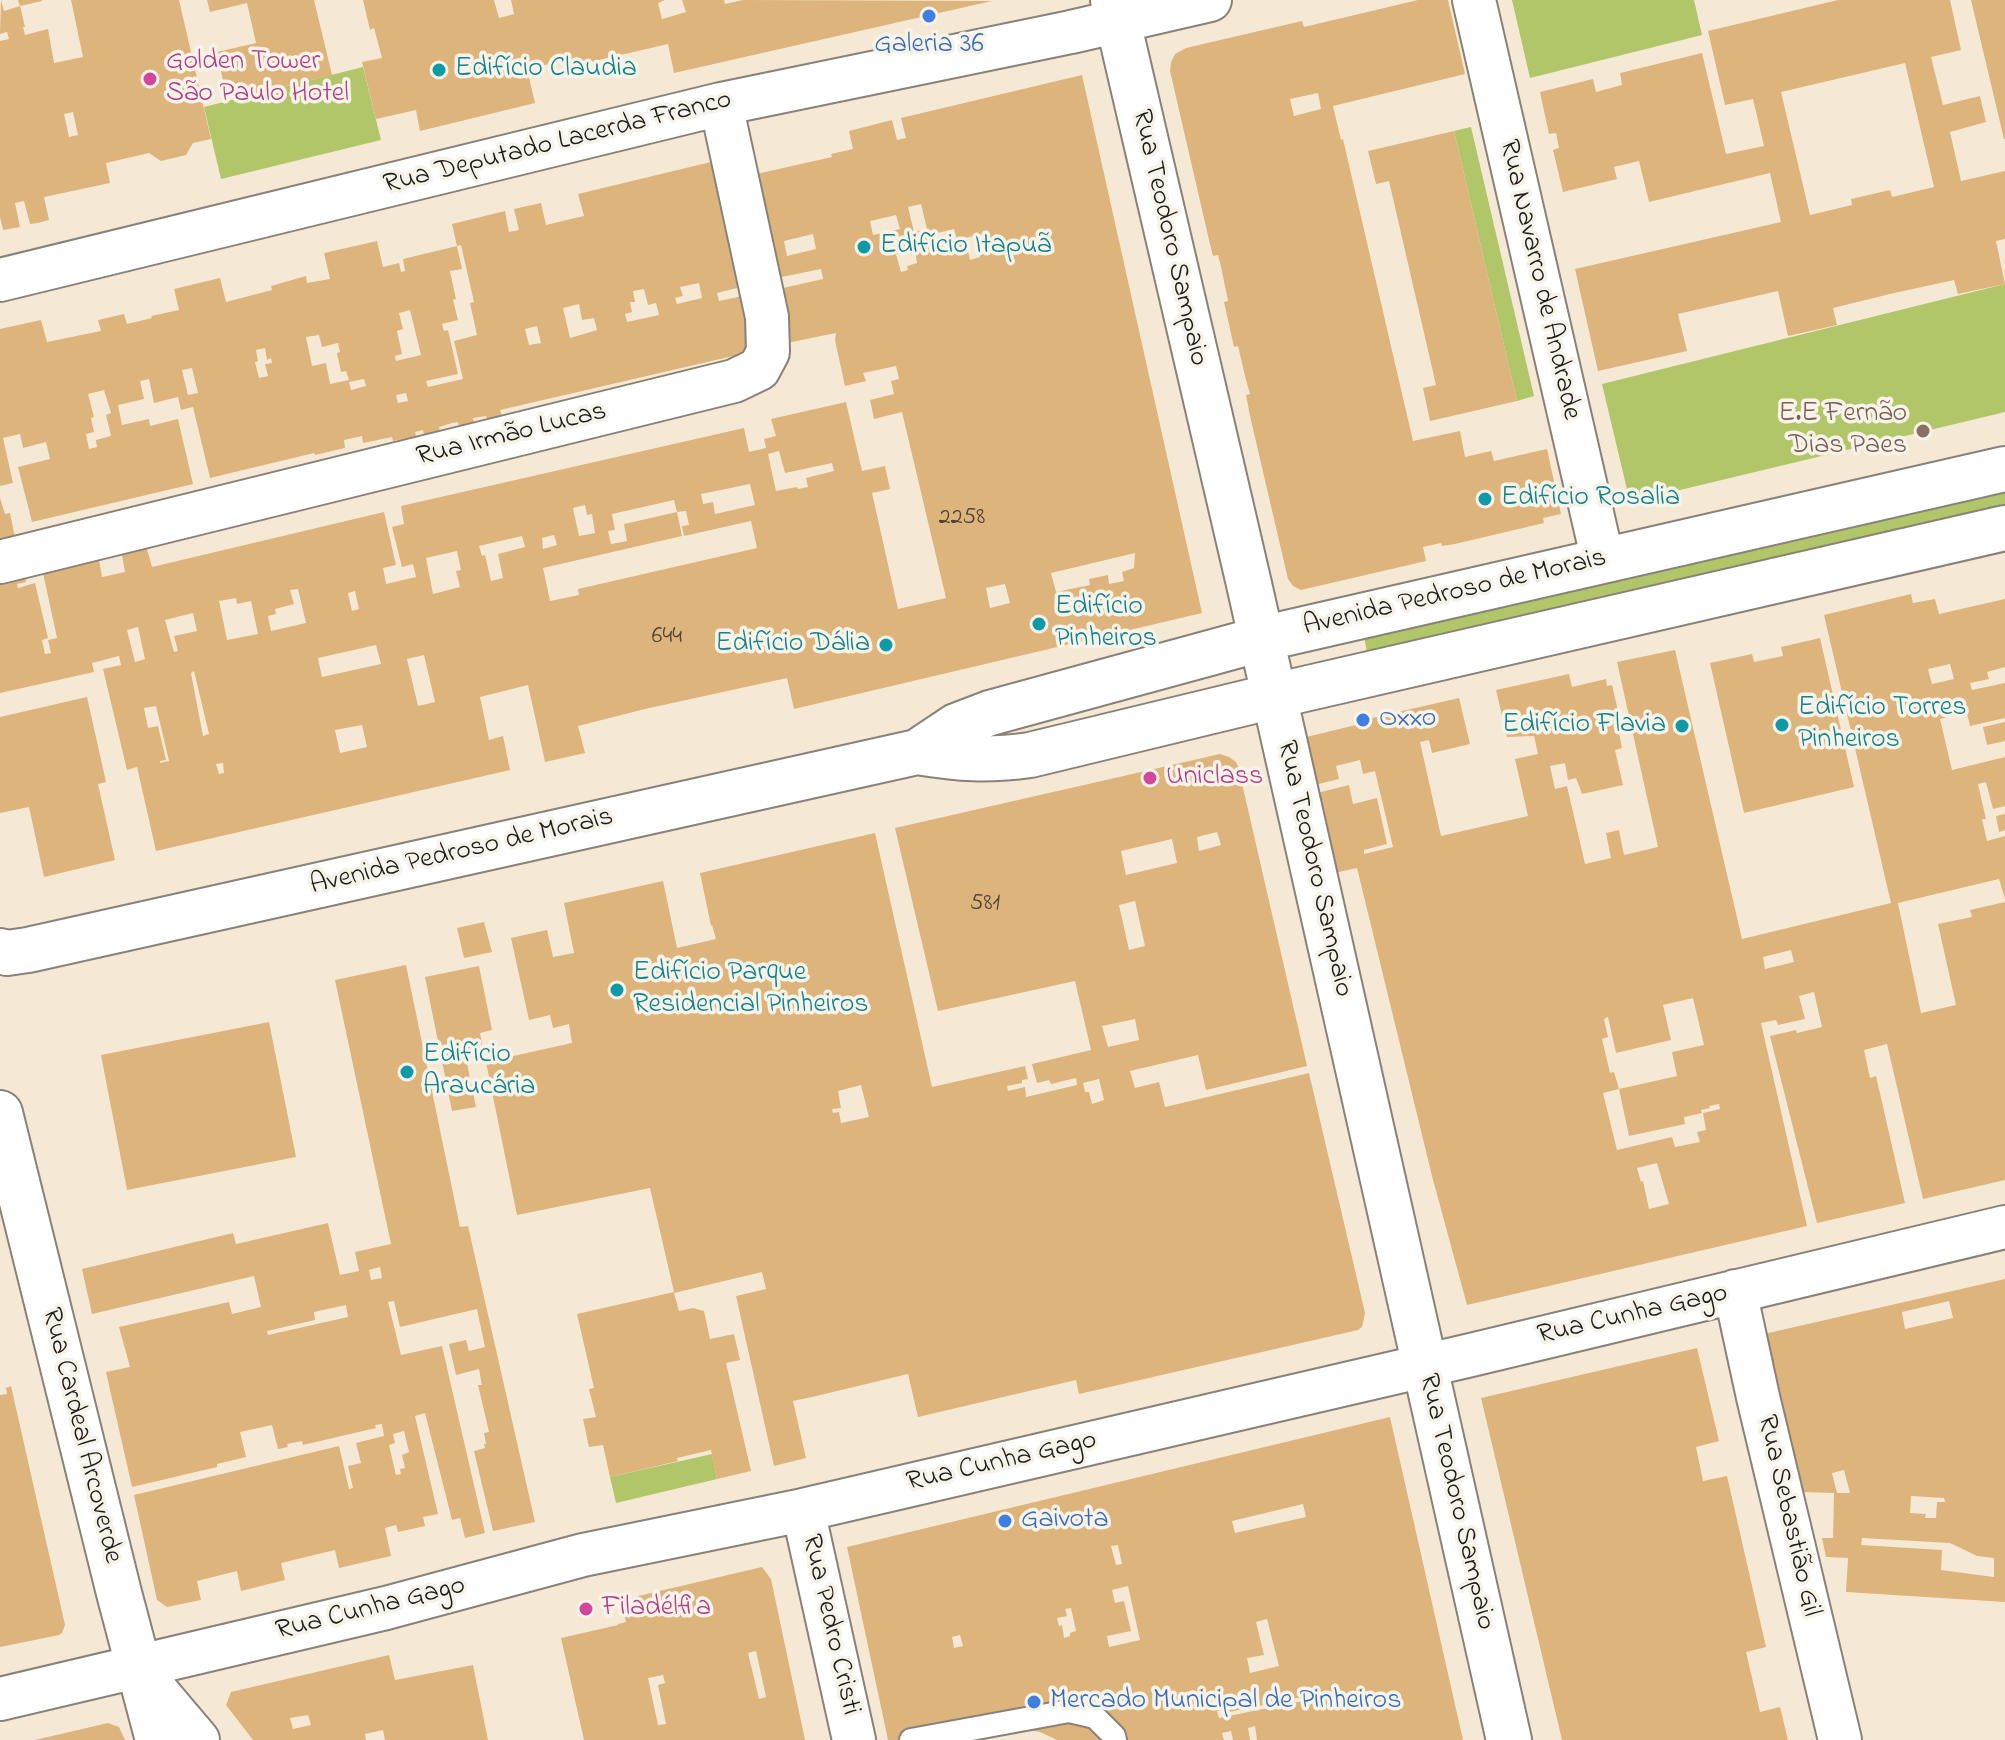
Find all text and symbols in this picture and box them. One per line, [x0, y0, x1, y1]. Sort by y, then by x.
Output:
marker: Galeria 36 [920, 7, 938, 25]
place label: Galeria 36 [874, 29, 984, 63]
place label: Golden Tower São Paulo Hotel [166, 46, 349, 112]
place label: Edifício Claudia [455, 53, 637, 87]
marker: Edifício Claudia [430, 61, 448, 79]
marker: Golden Tower São Paulo Hotel [141, 70, 159, 88]
street label: Rua Deputado Lacerda Franco [381, 85, 735, 203]
street label: Rua Teodoro Sampaio [1122, 107, 1214, 369]
street label: Rua Navarro de Andrade [1489, 137, 1587, 423]
place label: Edifício Itapuã [880, 230, 1051, 264]
marker: Edifício Itapuã [855, 238, 873, 256]
street label: Rua Irmão Lucas [414, 396, 610, 476]
place label: E.E Fernão Dias Paes [1778, 398, 1907, 464]
marker: E.E Fernão Dias Paes [1914, 422, 1932, 440]
place label: Edifício Rosalia [1501, 482, 1680, 516]
marker: Edifício Rosalia [1476, 490, 1494, 508]
house number: 2258 [939, 505, 985, 533]
street label: Avenida Pedroso de Morais [1300, 543, 1610, 645]
place label: Edifício Pinheiros [1055, 591, 1157, 657]
marker: Edifício Pinheiros [1030, 615, 1048, 633]
house number: 644 [652, 624, 682, 652]
place label: Edifício Dália [716, 628, 870, 662]
marker: Edifício Dália [877, 636, 895, 654]
place label: Edifício Torres Pinheiros [1798, 692, 1966, 758]
place label: Oxxo [1379, 703, 1436, 737]
place label: Edifício Flavia [1502, 709, 1666, 743]
marker: Oxxo [1354, 711, 1372, 729]
marker: Edifício Torres Pinheiros [1773, 716, 1791, 734]
marker: Edifício Flavia [1673, 717, 1691, 735]
street label: Rua Teodoro Sampaio [1267, 738, 1359, 1000]
place label: Uniclass [1166, 761, 1263, 795]
marker: Uniclass [1141, 769, 1159, 787]
street label: Avenida Pedroso de Morais [307, 802, 617, 904]
house number: 581 [970, 891, 1000, 919]
place label: Edifício Parque Residencial Pinheiros [633, 957, 868, 1023]
marker: Edifício Parque Residencial Pinheiros [608, 981, 626, 999]
place label: Edifício Araucária [423, 1039, 535, 1105]
marker: Edifício Araucária [398, 1063, 416, 1081]
street label: Rua Cunha Gago [1535, 1278, 1731, 1354]
street label: Rua Cardeal Arcoverde [32, 1305, 128, 1567]
street label: Rua Teodoro Sampaio [1409, 1371, 1501, 1633]
street label: Rua Sebastião Gil [1747, 1412, 1827, 1620]
street label: Rua Cunha Gago [904, 1425, 1100, 1501]
place label: Gaivota [1021, 1504, 1109, 1538]
marker: Gaivota [996, 1512, 1014, 1530]
street label: Rua Pedro Cristi [792, 1531, 866, 1719]
street label: Rua Cunha Gago [273, 1570, 469, 1650]
place label: Filadélfia [602, 1592, 711, 1626]
marker: Filadélfia [577, 1600, 595, 1618]
place label: Mercado Municipal de Pinheiros [1050, 1685, 1401, 1719]
marker: Mercado Municipal de Pinheiros [1025, 1693, 1043, 1711]

